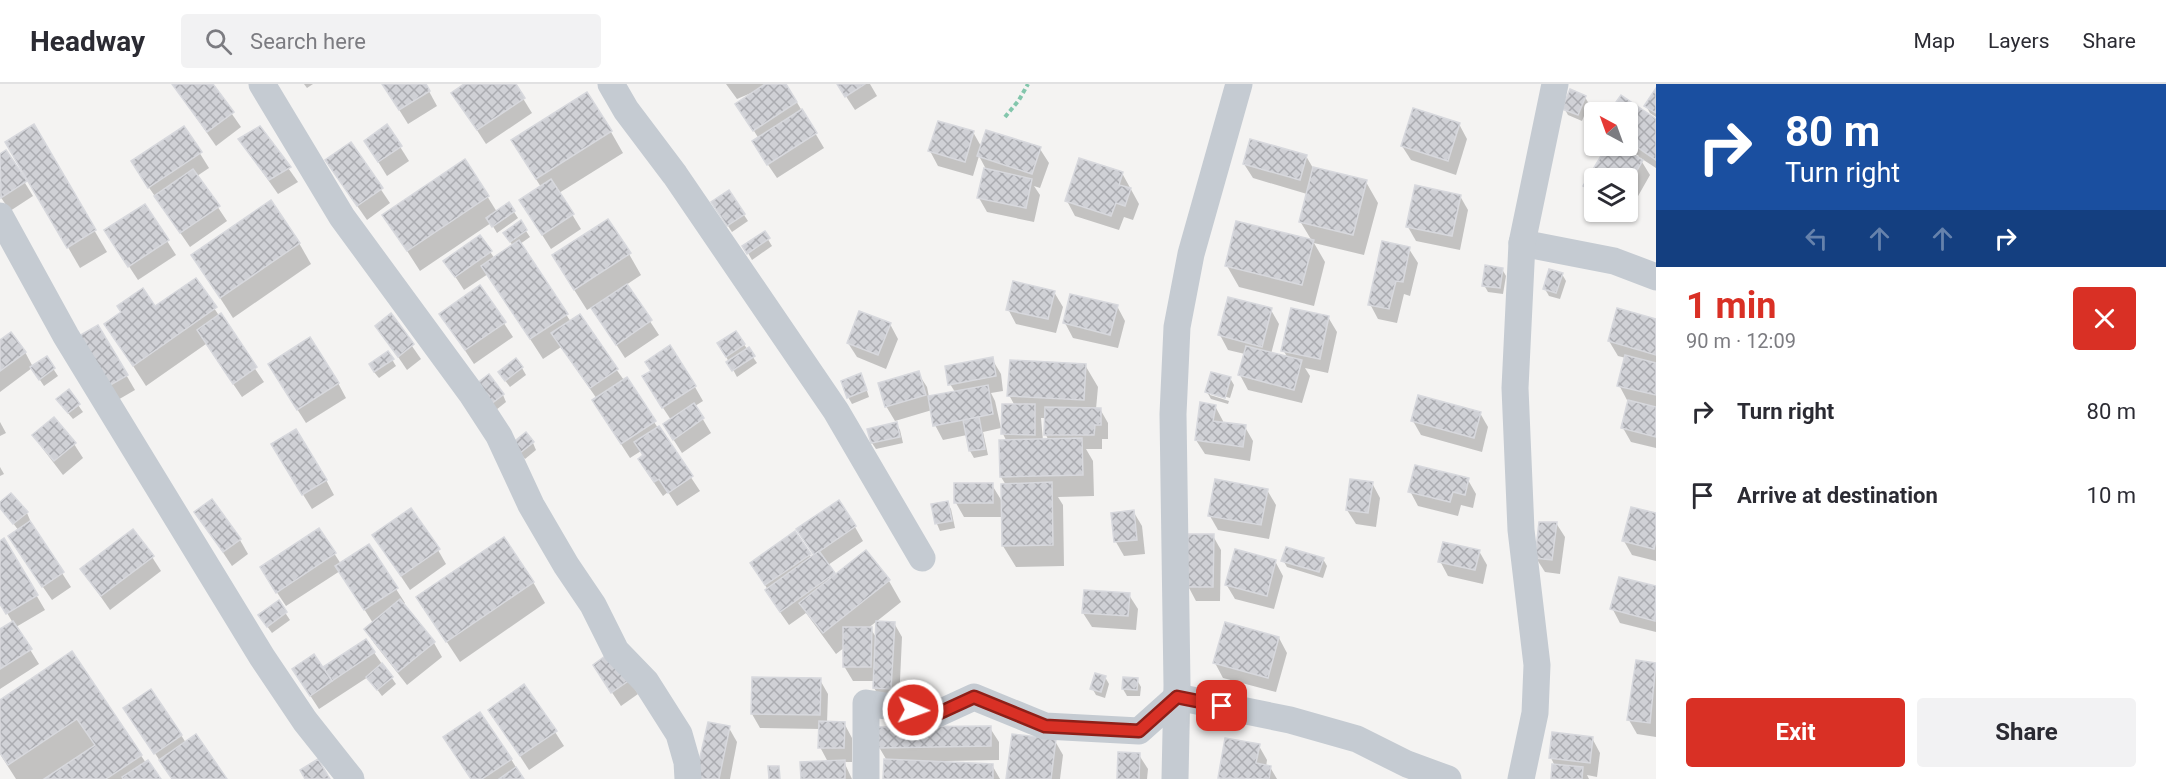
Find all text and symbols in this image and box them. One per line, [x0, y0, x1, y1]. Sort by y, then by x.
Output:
search box [181, 14, 601, 68]
text: Headway [30, 25, 145, 58]
icon: search [202, 25, 235, 58]
text: Search here [250, 29, 366, 54]
text: Map [1913, 29, 1955, 53]
text: Layers [1988, 29, 2049, 53]
text: Share [2082, 29, 2136, 53]
north arrow [1584, 102, 1638, 156]
map controls [1584, 102, 1638, 222]
text: 80 m [1785, 107, 1880, 156]
icon: right [1686, 108, 1764, 186]
text: Turn right [1785, 157, 1900, 189]
button: layers [1584, 168, 1638, 222]
icon: left [1800, 222, 1833, 255]
icon: ahead [1863, 222, 1896, 255]
icon: ahead [1926, 222, 1959, 255]
icon: right [1989, 222, 2022, 255]
text: 1 min [1686, 285, 1777, 327]
button: close [2073, 287, 2136, 350]
text: 90 m · 12:09 [1686, 329, 1796, 353]
icon: right [1686, 395, 1719, 428]
text: Turn right [1737, 399, 1834, 424]
text: 80 m [2087, 399, 2136, 424]
icon: arrive [1686, 479, 1719, 512]
text: Arrive at destination [1737, 483, 1938, 508]
text: 10 m [2087, 483, 2136, 508]
position arrow [881, 678, 945, 742]
pin [1196, 680, 1247, 731]
icon: arrive [1205, 689, 1238, 722]
button: Exit [1686, 698, 1905, 767]
button: Share [1917, 698, 2136, 767]

